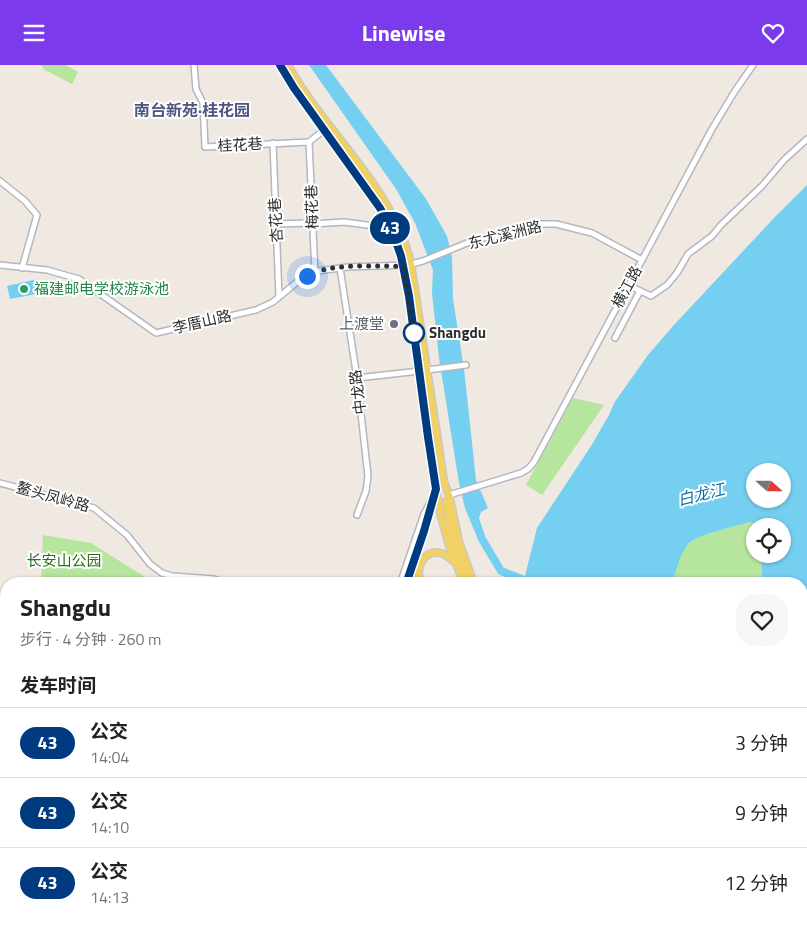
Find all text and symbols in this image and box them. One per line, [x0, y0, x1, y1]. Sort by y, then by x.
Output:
text: Linewise [362, 16, 445, 50]
icon: menu [20, 19, 48, 47]
icon: heart [759, 19, 787, 47]
district label: 南台新苑·桂花园 [134, 98, 250, 122]
street label: 桂花巷 [217, 132, 263, 157]
street label: 梅花巷 [299, 184, 324, 230]
street label: 杏花巷 [263, 197, 288, 243]
line badge: 43 [368, 212, 412, 244]
text: 43 [380, 214, 400, 241]
street label: 东尤溪洲路 [466, 214, 544, 255]
street label: 横江路 [606, 261, 647, 312]
your location [295, 264, 320, 289]
place label: 福建邮电学校游泳池 [34, 277, 169, 300]
marker: 福建邮电学校游泳池 [18, 283, 30, 295]
street label: 李厝山路 [170, 304, 234, 339]
place label: 上渡堂 [339, 312, 384, 335]
marker: 上渡堂 [388, 318, 400, 330]
place label: Shangdu [429, 321, 486, 344]
marker: Shangdu [403, 322, 425, 344]
street label: 中龙路 [343, 368, 372, 416]
north arrow [746, 463, 791, 507]
map controls [746, 463, 791, 563]
street label: 鳌头凤岭路 [14, 476, 92, 517]
water label: 白龙江 [675, 476, 729, 511]
button: locate [746, 518, 791, 563]
park label: 长安山公园 [26, 549, 102, 572]
text: Shangdu [20, 589, 111, 625]
button: heart [736, 594, 788, 646]
text: 步行 · 4 分钟 · 260 m [20, 627, 161, 651]
text: 发车时间 [20, 670, 96, 699]
text: 公交 [90, 716, 128, 745]
text: 3 分钟 [735, 728, 788, 757]
text: 43 [37, 729, 58, 756]
text: 14:04 [90, 745, 129, 769]
text: 公交 [90, 786, 128, 815]
text: 9 分钟 [735, 798, 788, 827]
text: 43 [37, 799, 58, 826]
text: 14:10 [90, 815, 129, 839]
text: 公交 [90, 856, 128, 885]
text: 12 分钟 [725, 868, 788, 897]
text: 43 [37, 869, 58, 896]
text: 14:13 [90, 885, 129, 909]

